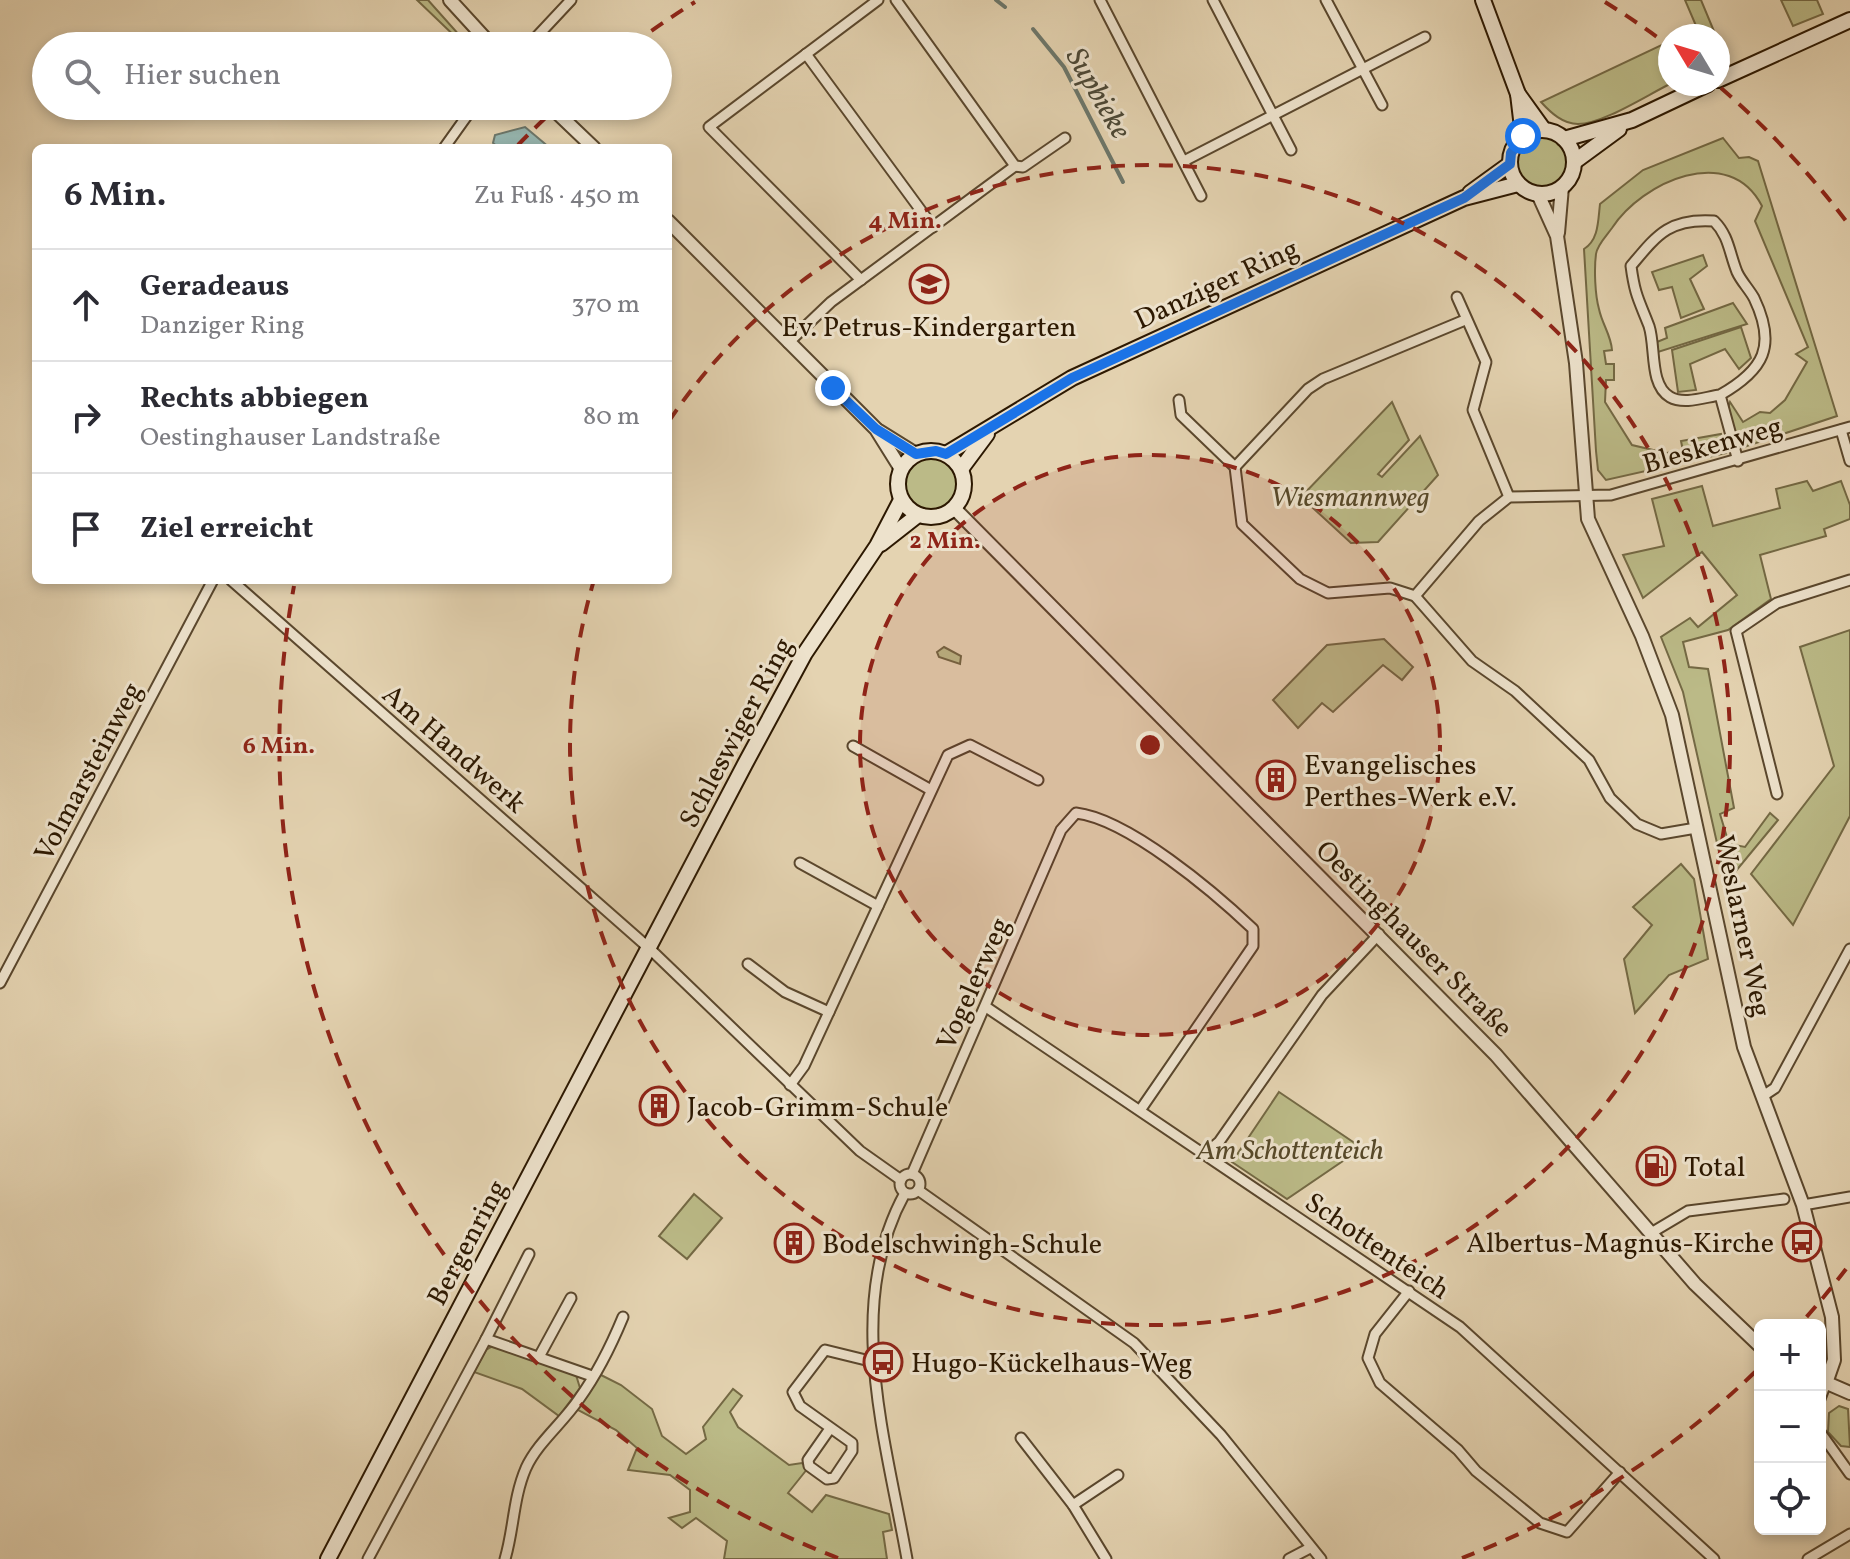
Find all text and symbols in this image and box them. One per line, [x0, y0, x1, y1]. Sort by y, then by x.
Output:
north arrow [1658, 24, 1730, 96]
search box [32, 32, 672, 120]
water label: Supbieke [1054, 40, 1140, 148]
icon: search [60, 54, 104, 98]
text: Hier suchen [124, 55, 281, 97]
route start [1505, 118, 1541, 154]
text: 6 Min. [64, 173, 166, 220]
text: Zu Fuß · 450 m [474, 178, 640, 214]
text: 4 Min. [868, 205, 942, 239]
street label: Danziger Ring [1129, 230, 1306, 340]
school or university icon: Ev. Petrus-Kindergarten [908, 263, 950, 305]
text: Geradeaus [140, 266, 289, 308]
icon: ahead [64, 283, 108, 327]
text: 370 m [571, 287, 640, 323]
text: Danziger Ring [140, 308, 304, 344]
place label: Ev. Petrus-Kindergarten [782, 309, 1076, 348]
route end [815, 370, 851, 406]
text: Rechts abbiegen [140, 378, 369, 420]
icon: right [64, 395, 108, 439]
text: 80 m [583, 399, 640, 435]
street label: Bleskenweg [1638, 408, 1787, 485]
text: Oestinghauser Landstraße [140, 420, 441, 456]
park label: Wiesmannweg [1270, 479, 1430, 518]
icon: arrive [64, 507, 108, 551]
text: Ziel erreicht [140, 508, 313, 550]
text: 2 Min. [909, 525, 981, 559]
street label: Schleswiger Ring [671, 631, 804, 835]
street label: Volmarsteinweg [26, 676, 153, 869]
street label: Am Handwerk [373, 676, 534, 823]
text: 6 Min. [243, 730, 315, 764]
centre of rings [1136, 731, 1164, 759]
place label: Evangelisches Perthes-Werk e.V. [1304, 747, 1517, 818]
building icon: Evangelisches Perthes-Werk e.V. [1255, 759, 1297, 801]
street label: Oestinghauser Straße [1306, 832, 1521, 1047]
street label: Weslarner Weg [1703, 832, 1780, 1021]
street label: Vogelerweg [928, 912, 1021, 1057]
building icon: Jacob-Grimm-Schule [638, 1085, 680, 1127]
place label: Jacob-Grimm-Schule [687, 1089, 948, 1128]
park label: Am Schottenteich [1195, 1132, 1384, 1171]
fuel station icon: Total [1635, 1145, 1677, 1187]
place label: Total [1684, 1149, 1745, 1188]
street label: Bergenring [419, 1173, 518, 1313]
street label: Schottenteich [1296, 1184, 1457, 1310]
bus stop icon: Albertus-Magnus-Kirche [1781, 1221, 1823, 1263]
building icon: Bodelschwingh-Schule [773, 1222, 815, 1264]
place label: Albertus-Magnus-Kirche [1466, 1225, 1774, 1264]
place label: Bodelschwingh-Schule [822, 1226, 1102, 1265]
map controls [1754, 1319, 1826, 1535]
button: + [1754, 1319, 1826, 1391]
bus stop icon: Hugo-Kückelhaus-Weg [862, 1341, 904, 1383]
place label: Hugo-Kückelhaus-Weg [911, 1345, 1193, 1384]
button: − [1754, 1391, 1826, 1463]
button: locate [1754, 1463, 1826, 1535]

